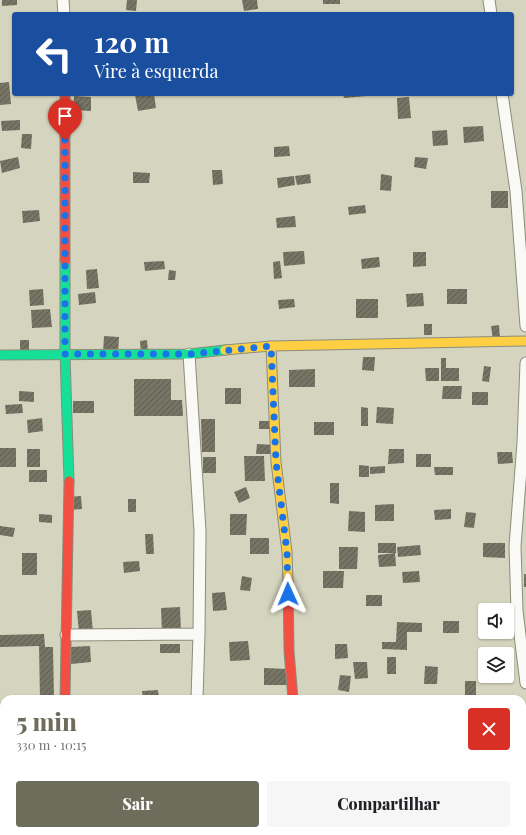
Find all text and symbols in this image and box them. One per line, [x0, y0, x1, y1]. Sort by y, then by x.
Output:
text: 120 m [94, 23, 169, 60]
icon: left [28, 28, 80, 80]
text: Vire à esquerda [94, 59, 219, 83]
pin [48, 99, 82, 140]
icon: arrive [54, 105, 76, 127]
position arrow [267, 573, 309, 615]
map controls [478, 603, 514, 683]
button: sound [478, 603, 514, 639]
button: layers [478, 647, 514, 683]
text: 5 min [16, 705, 77, 737]
button: close [468, 708, 510, 750]
text: 330 m · 10:15 [16, 736, 86, 753]
button: Sair [16, 781, 259, 827]
button: Compartilhar [267, 781, 510, 827]

